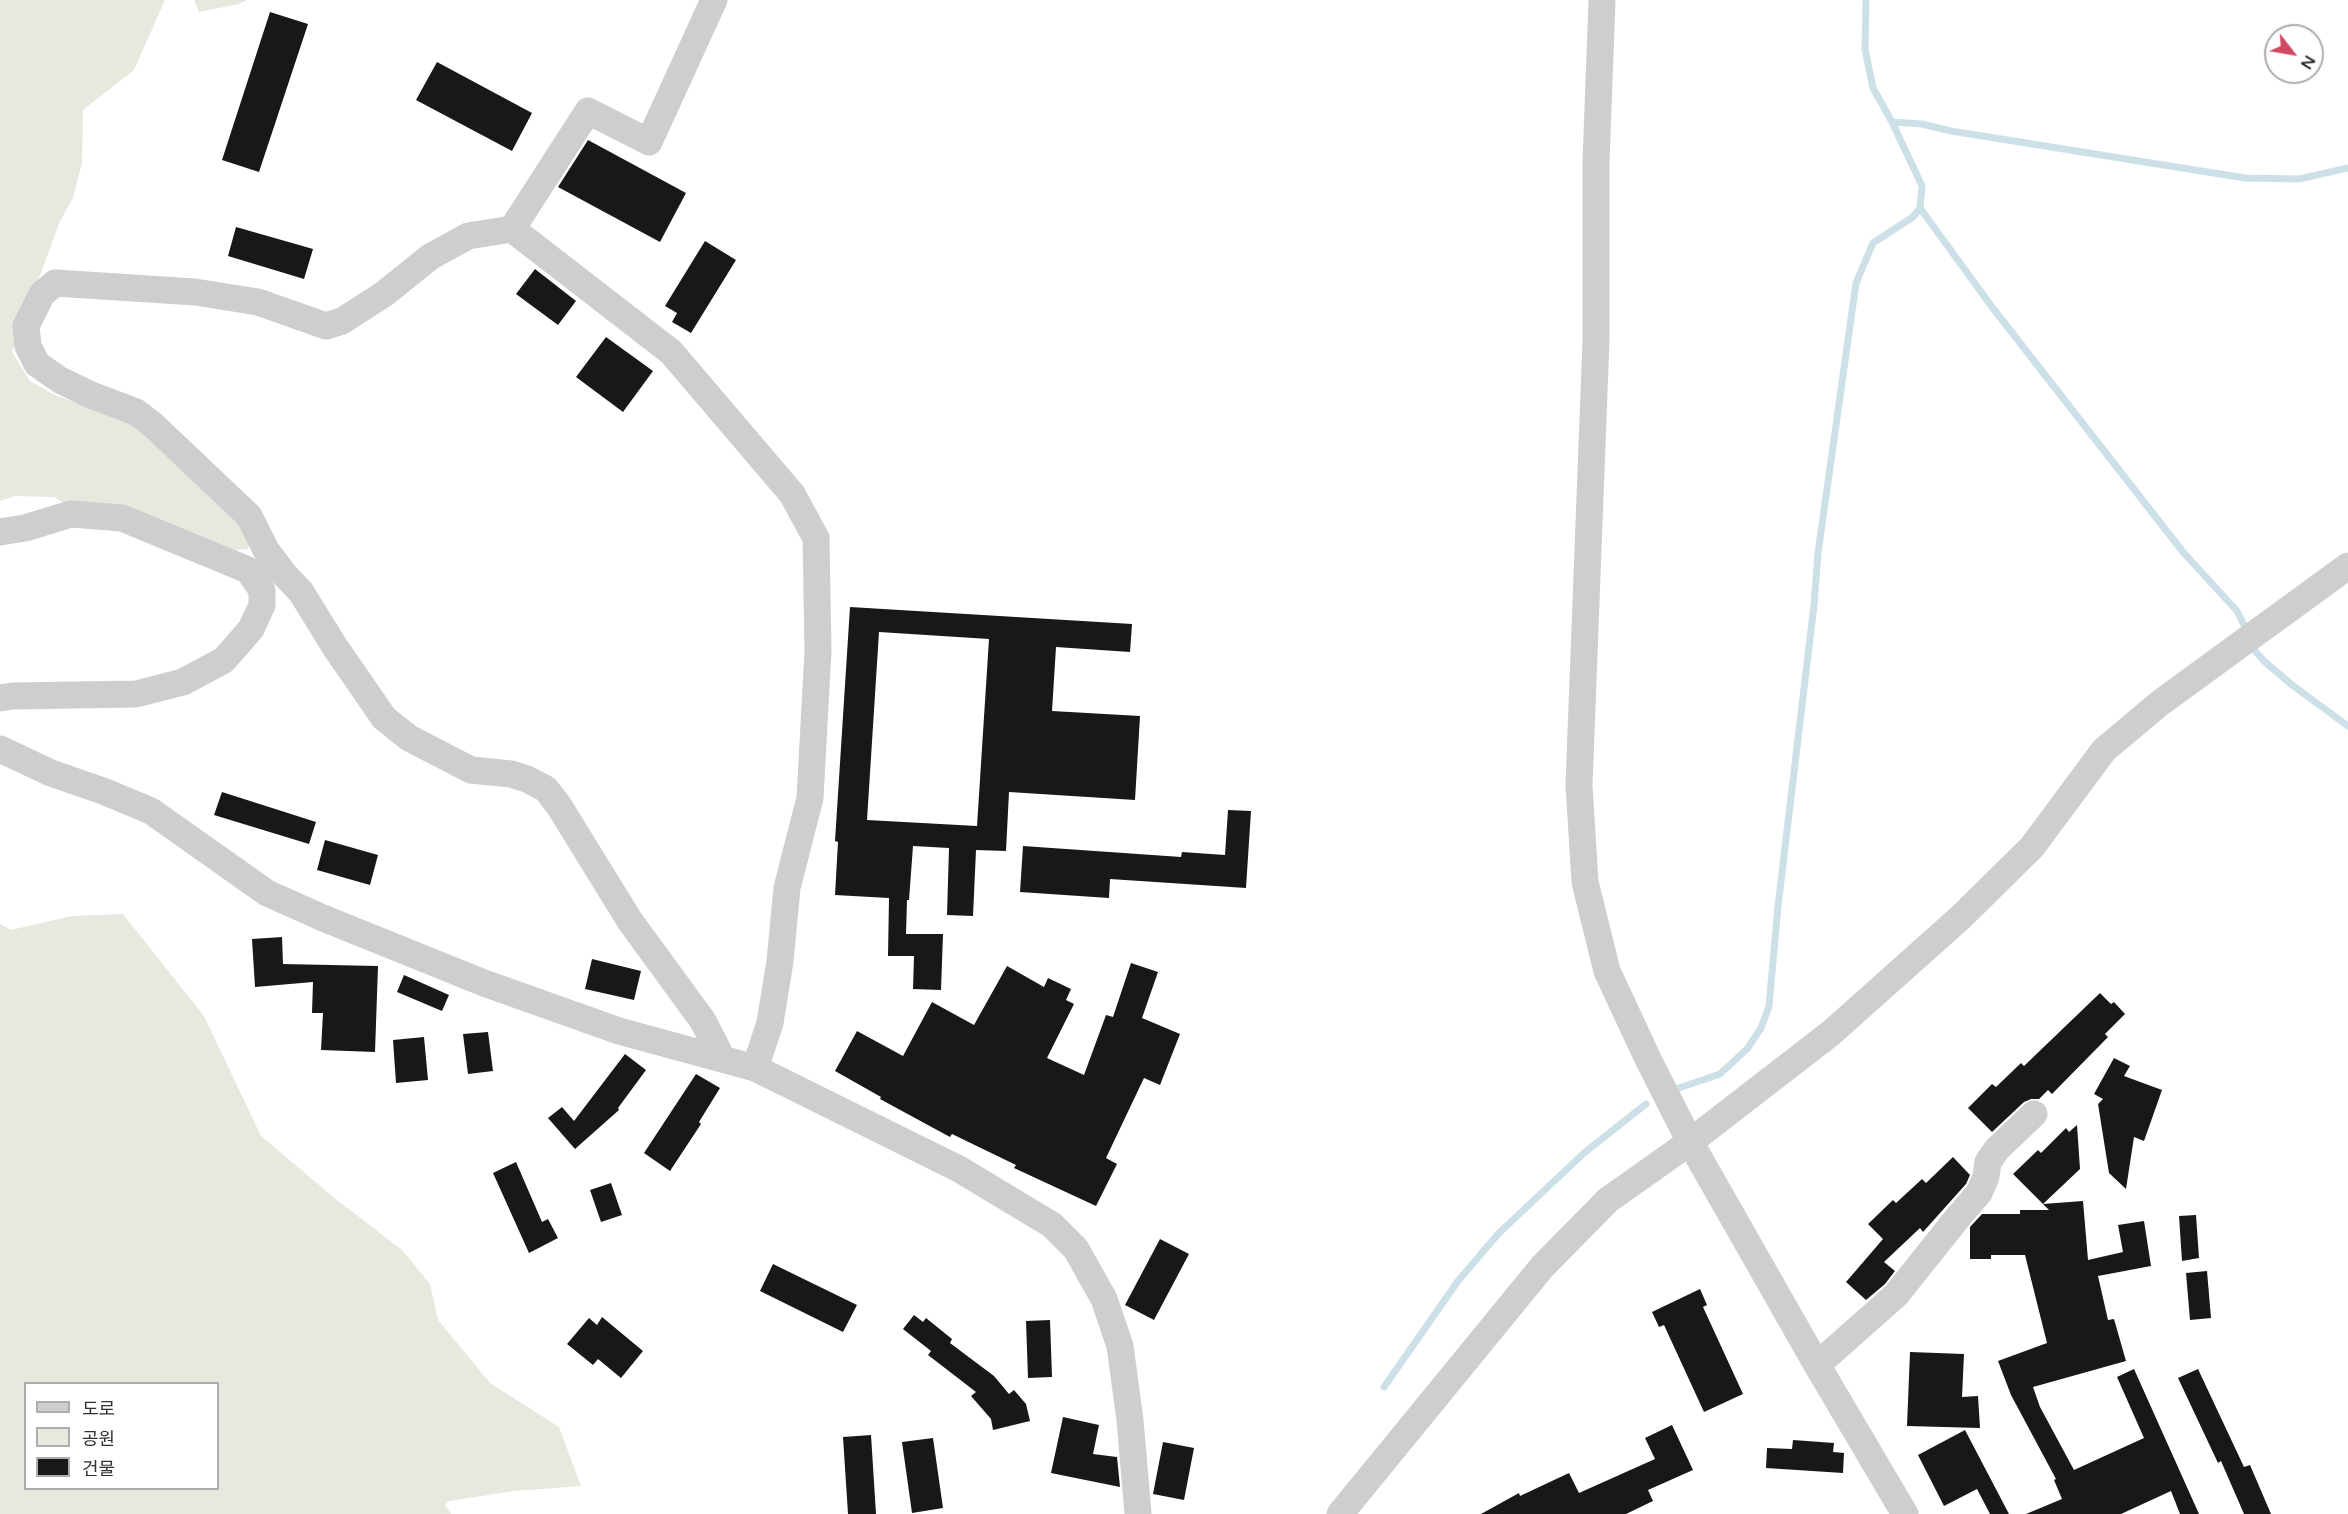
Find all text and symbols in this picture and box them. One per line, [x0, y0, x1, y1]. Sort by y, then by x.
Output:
north arrow [2264, 24, 2324, 84]
text: N [2296, 52, 2320, 73]
legend [24, 1382, 219, 1490]
text: 도로 [82, 1398, 115, 1420]
text: 공원 [82, 1428, 115, 1450]
text: 건물 [82, 1458, 115, 1480]

